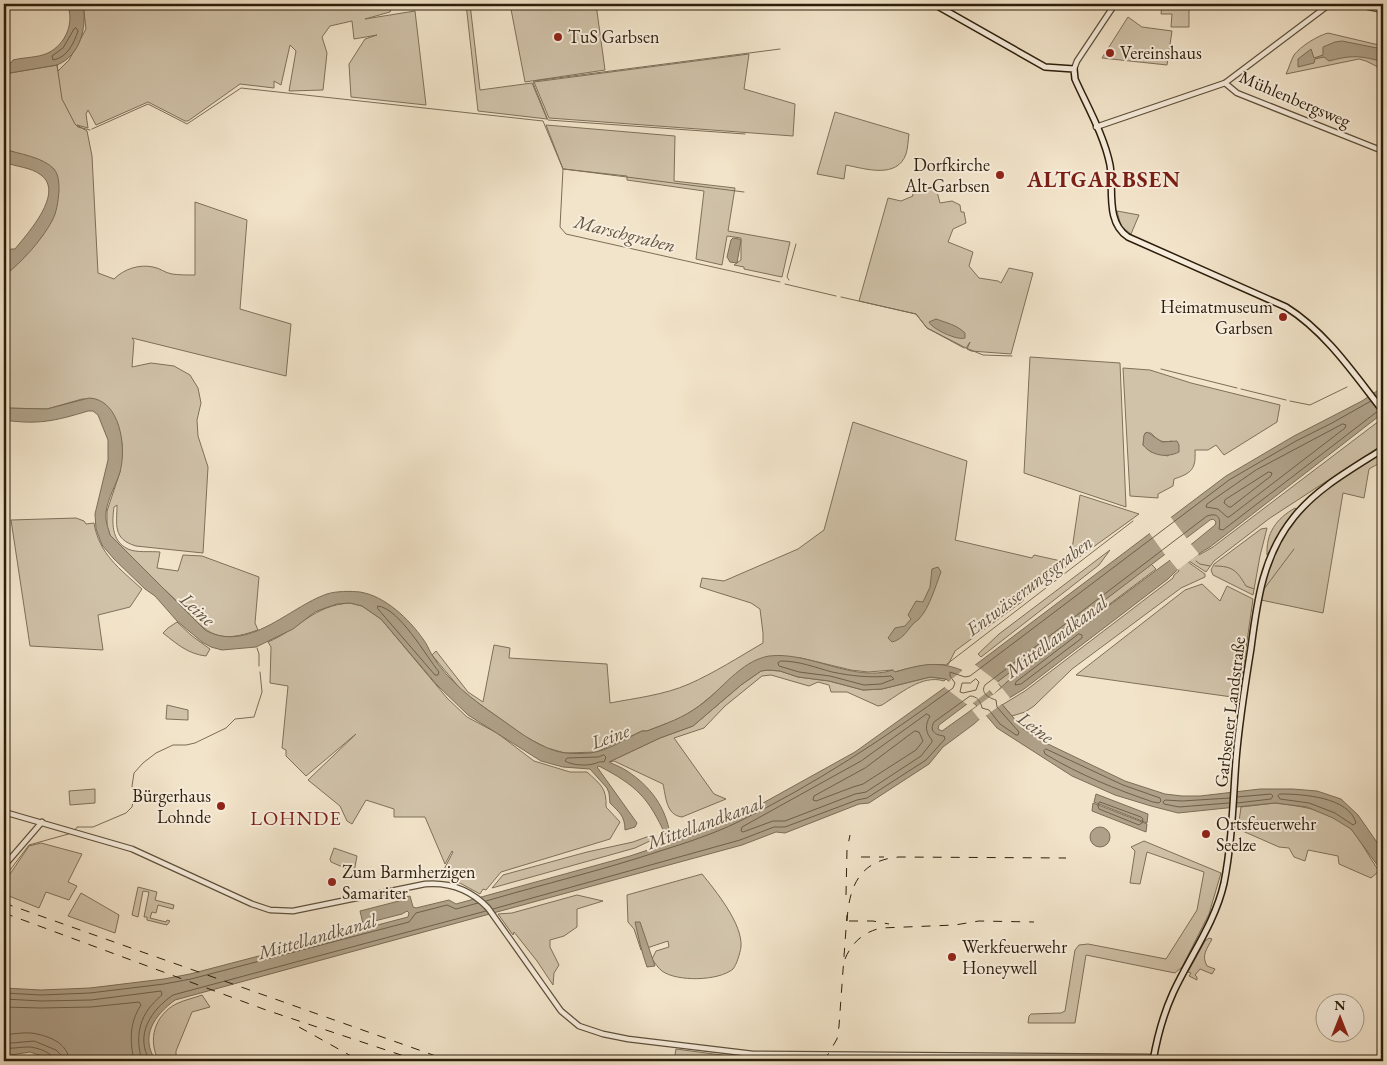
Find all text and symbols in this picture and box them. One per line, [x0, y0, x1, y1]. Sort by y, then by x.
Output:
place label: TuS Garbsen [568, 25, 660, 48]
marker: TuS Garbsen [552, 31, 564, 43]
place label: Vereinshaus [1120, 41, 1202, 64]
marker: Vereinshaus [1104, 47, 1116, 59]
street label: Mühlenbergsweg [1236, 65, 1354, 132]
place label: Dorfkirche Alt-Garbsen [904, 153, 990, 197]
district label: ALTGARBSEN [1026, 165, 1181, 194]
marker: Dorfkirche Alt-Garbsen [994, 169, 1006, 181]
water label: Marschgraben [571, 209, 678, 258]
place label: Heimatmuseum Garbsen [1160, 295, 1273, 339]
marker: Heimatmuseum Garbsen [1277, 311, 1289, 323]
water label: Entwässerungsgraben [960, 529, 1098, 642]
water label: Leine [174, 586, 221, 632]
water label: Mittellandkanal [999, 589, 1113, 684]
street label: Garbsener Landstraße [1209, 635, 1250, 789]
water label: Leine [1012, 705, 1059, 750]
water label: Leine [586, 718, 633, 755]
place label: Bürgerhaus Lohnde [132, 784, 211, 828]
water label: Mittellandkanal [642, 790, 768, 856]
marker: Bürgerhaus Lohnde [215, 800, 227, 812]
district label: LOHNDE [250, 805, 342, 831]
place label: Ortsfeuerwehr Seelze [1216, 812, 1316, 856]
marker: Ortsfeuerwehr Seelze [1200, 828, 1212, 840]
place label: Zum Barmherzigen Samariter [342, 860, 476, 904]
marker: Zum Barmherzigen Samariter [326, 876, 338, 888]
water label: Mittellandkanal [254, 907, 380, 966]
place label: Werkfeuerwehr Honeywell [962, 935, 1067, 979]
marker: Werkfeuerwehr Honeywell [946, 951, 958, 963]
north arrow [1314, 992, 1364, 1042]
text: N [1334, 996, 1346, 1014]

